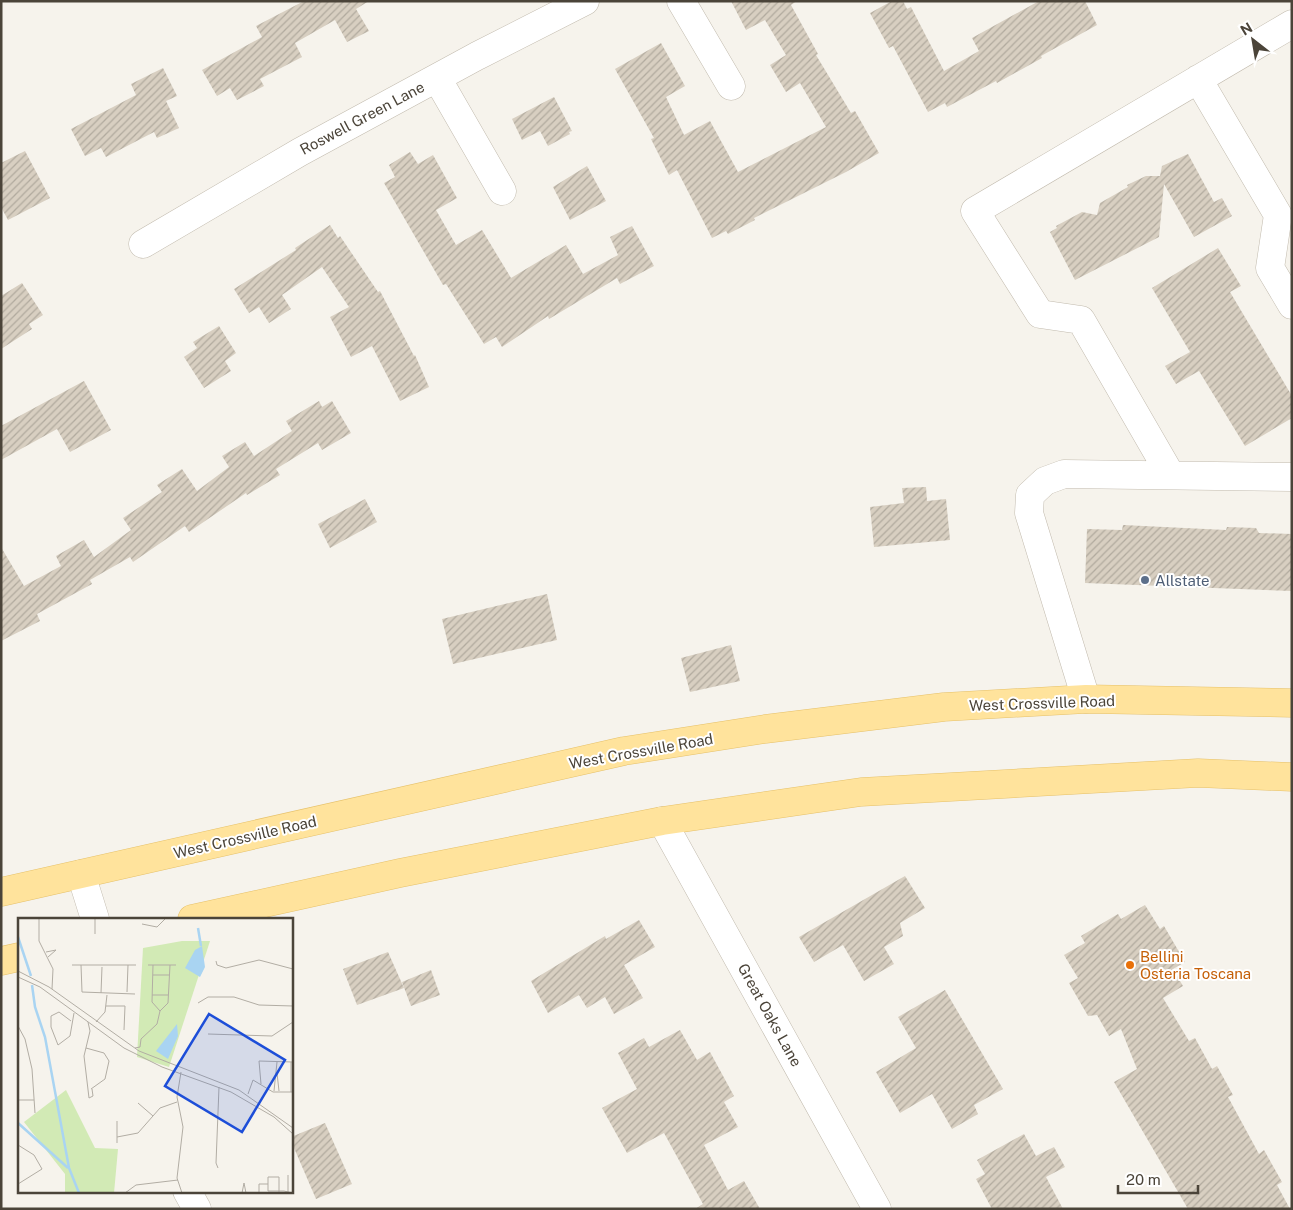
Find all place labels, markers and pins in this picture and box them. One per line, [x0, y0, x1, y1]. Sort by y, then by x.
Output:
place label: Allstate [1155, 572, 1210, 589]
marker: Allstate [1139, 574, 1151, 586]
place label: Bellini Osteria Toscana [1140, 948, 1251, 982]
marker: Bellini Osteria Toscana [1124, 959, 1136, 971]

